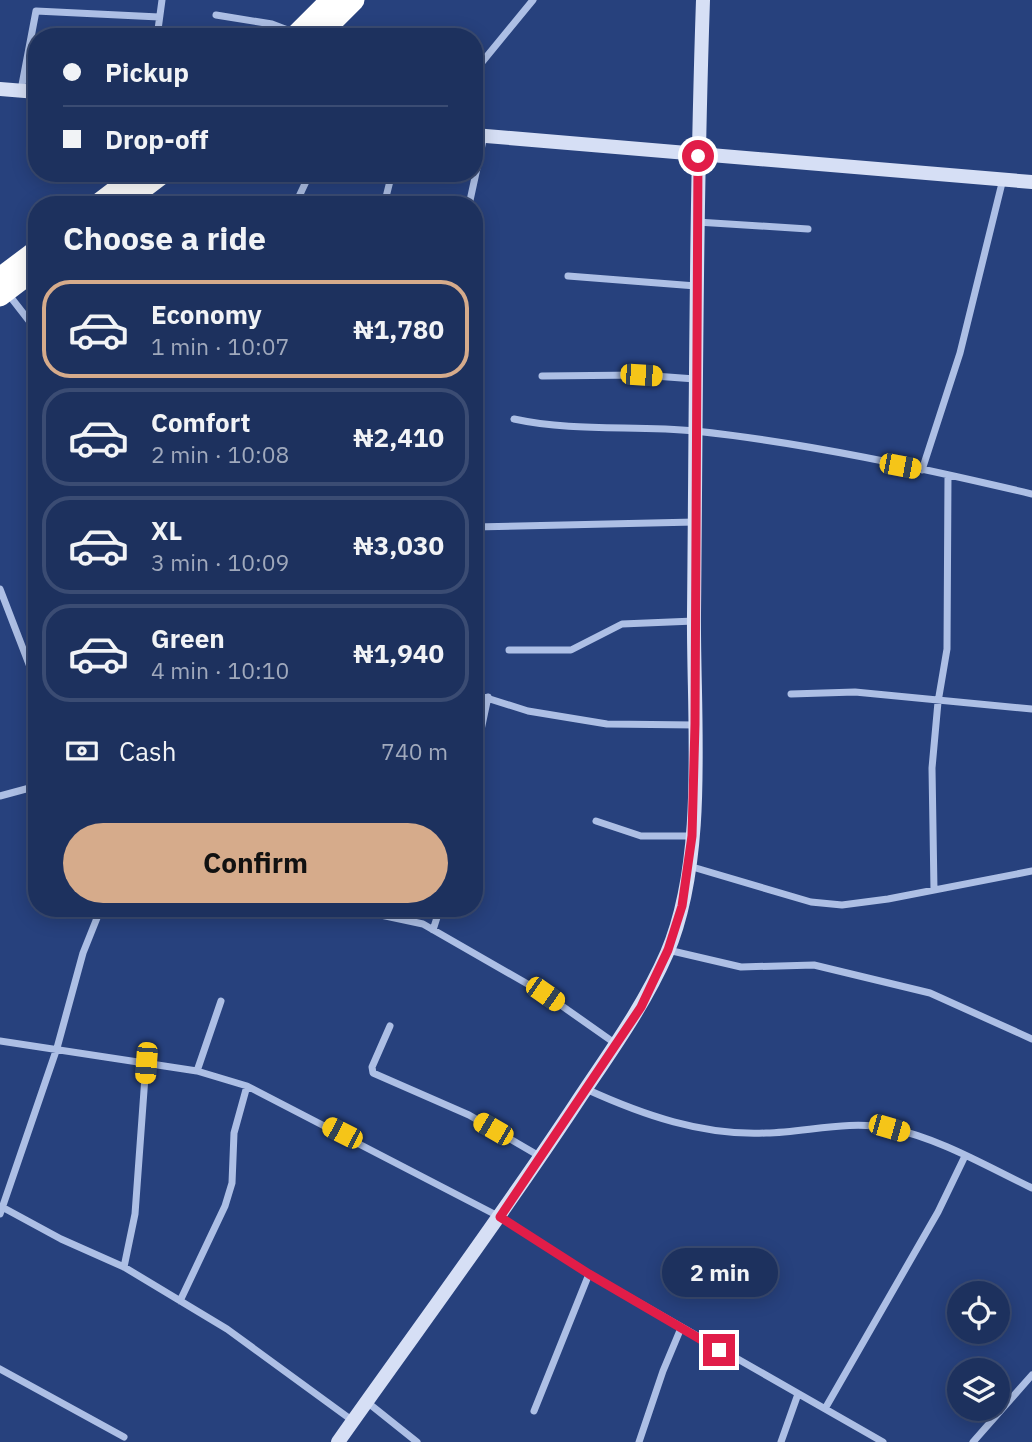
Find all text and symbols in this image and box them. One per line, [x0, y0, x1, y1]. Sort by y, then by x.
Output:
text: Pickup [105, 55, 189, 89]
text: Drop-off [105, 122, 208, 156]
route start [682, 140, 714, 172]
text: Choose a ride [63, 217, 266, 259]
text: Economy [151, 297, 262, 331]
icon: car [67, 298, 130, 361]
text: ₦1,780 [353, 312, 444, 346]
text: 1 min · 10:07 [151, 331, 289, 361]
car [620, 363, 663, 387]
text: Comfort [151, 405, 250, 439]
icon: car [67, 406, 130, 469]
text: ₦2,410 [353, 420, 444, 454]
text: 2 min · 10:08 [151, 439, 289, 469]
car [878, 452, 923, 480]
text: XL [151, 513, 182, 547]
icon: car [67, 514, 130, 577]
text: ₦3,030 [353, 528, 444, 562]
text: 3 min · 10:09 [151, 547, 289, 577]
text: Green [151, 621, 225, 655]
icon: car [67, 622, 130, 685]
text: ₦1,940 [353, 636, 444, 670]
text: 4 min · 10:10 [151, 655, 289, 685]
icon: cash [63, 732, 101, 770]
text: Cash [119, 734, 176, 768]
text: 740 m [381, 736, 448, 766]
button: Confirm [63, 823, 448, 903]
car [522, 973, 569, 1015]
car [135, 1041, 158, 1085]
car [470, 1109, 517, 1149]
car [866, 1112, 913, 1144]
car [319, 1114, 366, 1152]
callout: 2 min [661, 1248, 777, 1298]
text: 2 min [690, 1257, 750, 1287]
map controls [947, 1281, 1010, 1421]
button: locate [947, 1281, 1010, 1344]
route end [703, 1334, 735, 1366]
button: layers [947, 1358, 1010, 1421]

